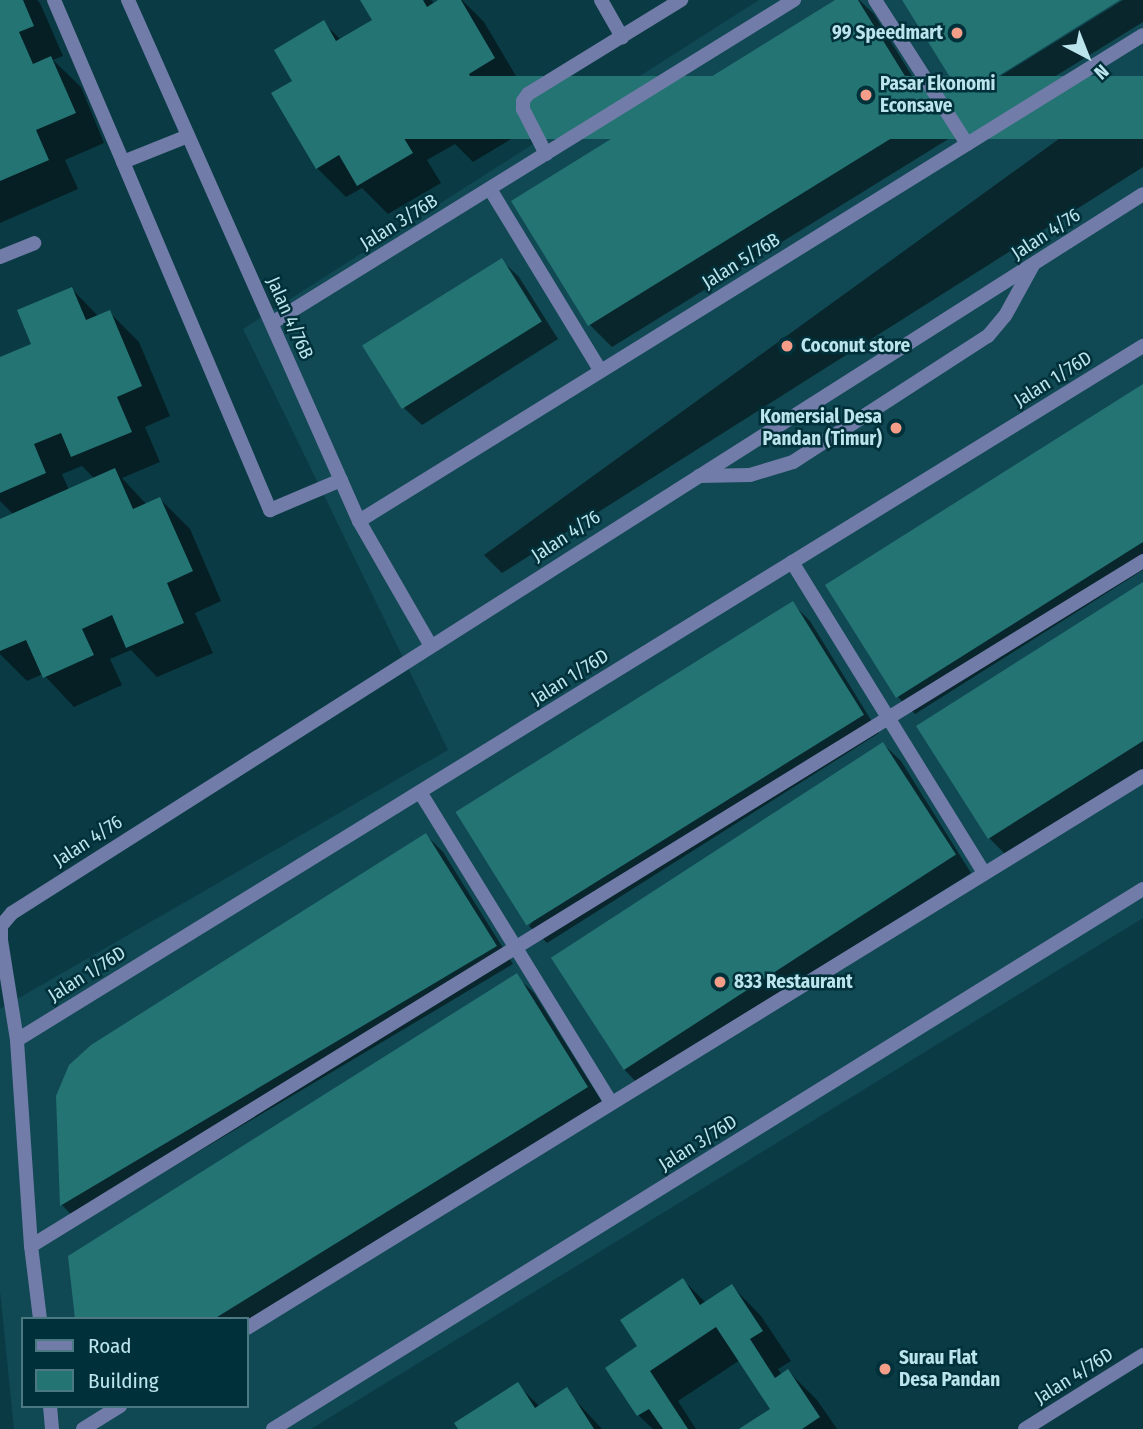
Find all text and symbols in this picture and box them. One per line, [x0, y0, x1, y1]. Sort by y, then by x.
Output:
north arrow [1052, 21, 1122, 91]
place label: 99 Speedmart [832, 22, 943, 44]
marker: 99 Speedmart [949, 25, 965, 41]
text: N [1089, 60, 1113, 84]
place label: Pasar Ekonomi Econsave [880, 73, 995, 117]
marker: Pasar Ekonomi Econsave [858, 87, 874, 103]
street label: Jalan 3/76B [356, 189, 442, 255]
street label: Jalan 4/76 [1007, 203, 1085, 265]
street label: Jalan 5/76B [698, 228, 784, 294]
street label: Jalan 4/76B [262, 273, 318, 363]
place label: Coconut store [801, 335, 910, 357]
marker: Coconut store [779, 338, 795, 354]
street label: Jalan 1/76D [1010, 346, 1096, 412]
place label: Komersial Desa Pandan (Timur) [760, 406, 882, 450]
marker: Komersial Desa Pandan (Timur) [888, 420, 904, 436]
street label: Jalan 4/76 [527, 505, 605, 567]
street label: Jalan 1/76D [527, 644, 613, 710]
street label: Jalan 4/76 [49, 810, 127, 872]
street label: Jalan 1/76D [44, 941, 130, 1007]
place label: 833 Restaurant [734, 971, 853, 993]
marker: 833 Restaurant [712, 974, 728, 990]
street label: Jalan 3/76D [655, 1110, 741, 1176]
legend [21, 1317, 248, 1408]
text: Road [88, 1333, 132, 1359]
street label: Jalan 4/76D [1030, 1343, 1118, 1409]
place label: Surau Flat Desa Pandan [899, 1347, 1000, 1391]
marker: Surau Flat Desa Pandan [877, 1361, 893, 1377]
text: Building [88, 1368, 159, 1394]

